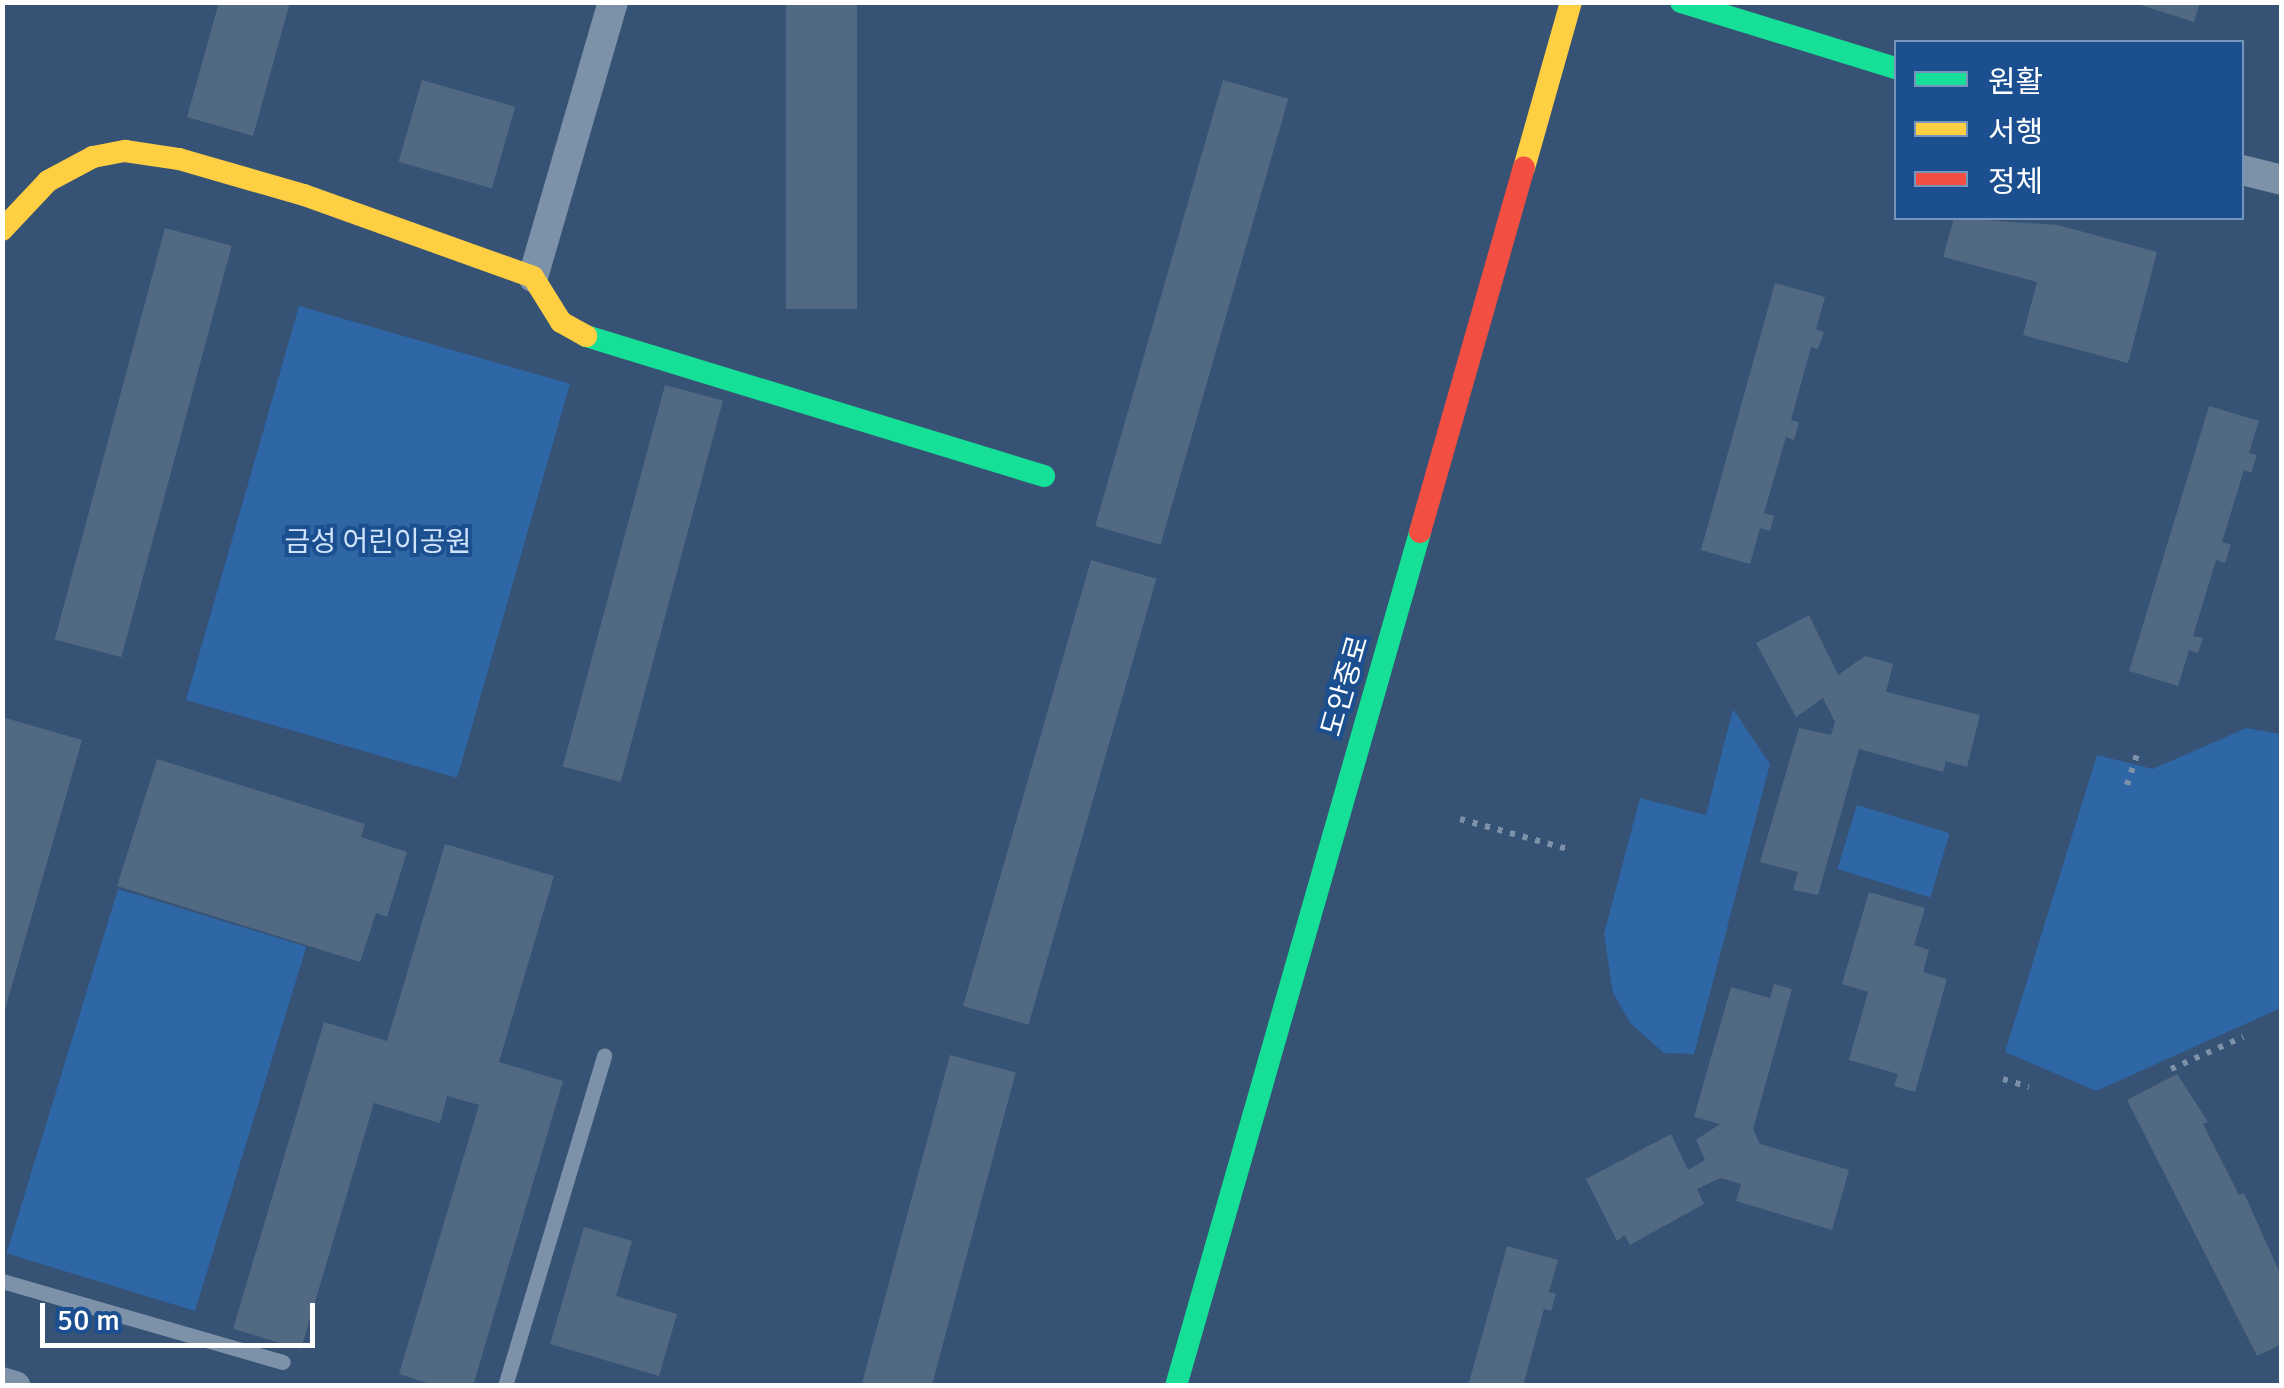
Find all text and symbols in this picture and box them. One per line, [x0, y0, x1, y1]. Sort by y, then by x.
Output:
legend [1894, 40, 2244, 220]
text: 원활 [1988, 64, 2043, 101]
text: 서행 [1988, 114, 2043, 151]
text: 정체 [1988, 164, 2043, 201]
park label: 금성 어린이공원 [285, 525, 471, 559]
street label: 도안중로 [1315, 632, 1375, 740]
scale bar [45, 1283, 320, 1345]
text: 50 m [57, 1302, 120, 1339]

